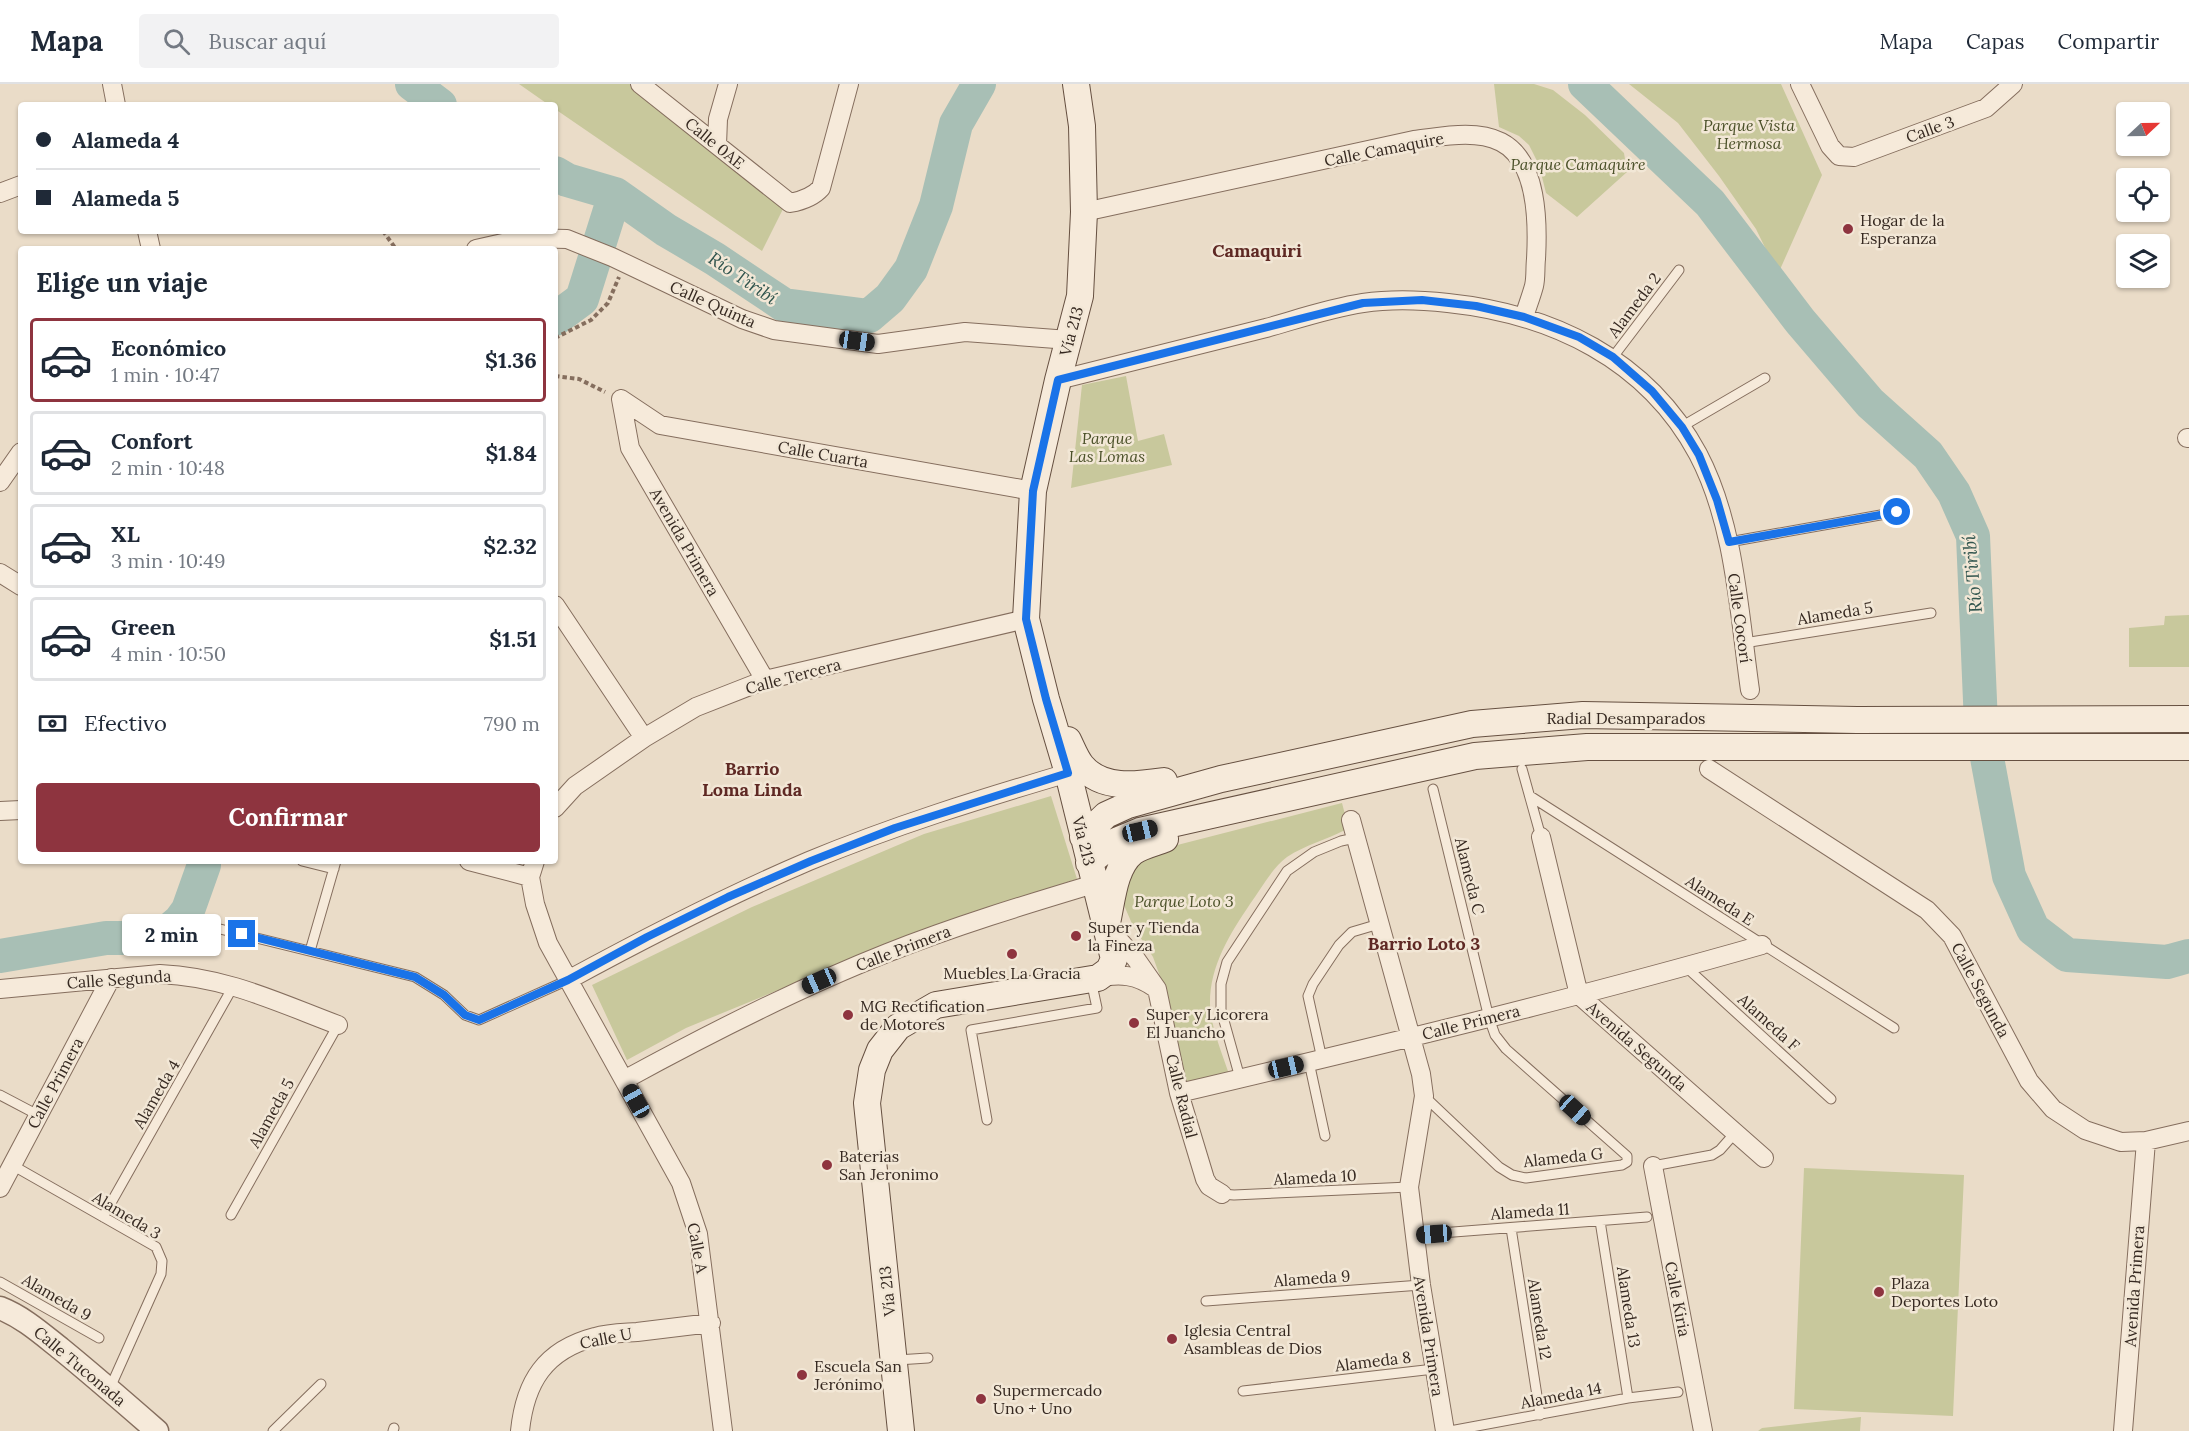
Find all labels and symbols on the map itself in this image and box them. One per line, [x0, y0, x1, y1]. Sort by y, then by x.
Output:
north arrow [2116, 102, 2170, 156]
street label: Calle 3 [1903, 111, 1957, 147]
street label: Calle 0AE [681, 113, 749, 173]
park label: Parque Vista Hermosa [1703, 115, 1795, 153]
street label: Calle Camaquire [1322, 128, 1446, 170]
park label: Parque Camaquire [1510, 154, 1646, 174]
place label: Hogar de la Esperanza [1860, 210, 1945, 248]
marker: Hogar de la Esperanza [1841, 222, 1855, 236]
district label: Camaquiri [1212, 239, 1302, 262]
water label: Río Tiribí [704, 247, 782, 309]
street label: Alameda 2 [1602, 269, 1665, 342]
street label: Calle Quinta [667, 276, 759, 332]
street label: Vía 213 [1055, 304, 1087, 359]
car [838, 330, 876, 352]
park label: Parque Las Lomas [1069, 428, 1145, 466]
street label: Calle Cuarta [776, 436, 870, 472]
street label: Avenida Primera [645, 483, 724, 600]
route start [1883, 498, 1910, 525]
water label: Río Tiribí [1957, 534, 1987, 614]
street label: Calle Cocorí [1724, 572, 1756, 664]
street label: Alameda 5 [1795, 597, 1874, 629]
street label: Calle Tercera [743, 654, 843, 698]
street label: Radial Desamparados [1547, 708, 1705, 728]
district label: Barrio Loma Linda [702, 757, 803, 801]
street label: Vía 213 [1068, 813, 1100, 868]
car [1120, 818, 1160, 844]
street label: Alameda C [1451, 834, 1489, 917]
street label: Alameda E [1681, 870, 1758, 930]
park label: Parque Loto 3 [1134, 891, 1234, 911]
callout: 2 min [122, 913, 221, 955]
place label: Super y Tienda la Fineza [1088, 917, 1200, 955]
route end [228, 920, 255, 947]
street label: Calle Primera [853, 921, 953, 975]
marker: Super y Tienda la Fineza [1069, 929, 1083, 943]
district label: Barrio Loto 3 [1368, 932, 1480, 955]
street label: Calle Segunda [1948, 939, 2014, 1041]
marker: Muebles La Gracia [1005, 947, 1019, 961]
place label: Muebles La Gracia [943, 963, 1081, 983]
street label: Calle Segunda [66, 965, 172, 993]
car [799, 965, 839, 997]
street label: Alameda F [1733, 988, 1804, 1055]
place label: MG Rectification de Motores [860, 996, 985, 1034]
street label: Avenida Segunda [1582, 996, 1691, 1095]
street label: Calle Primera [1420, 1000, 1522, 1044]
place label: Super y Licorera El Juancho [1146, 1004, 1269, 1042]
marker: MG Rectification de Motores [841, 1008, 855, 1022]
marker: Super y Licorera El Juancho [1127, 1016, 1141, 1030]
street label: Calle Primera [23, 1034, 87, 1132]
street label: Calle Radial [1162, 1052, 1202, 1140]
car [1266, 1054, 1306, 1080]
street label: Alameda 4 [128, 1056, 184, 1133]
street label: Alameda 5 [243, 1075, 298, 1152]
car [619, 1081, 653, 1121]
car [1556, 1091, 1594, 1129]
street label: Alameda G [1521, 1143, 1604, 1171]
place label: Baterias San Jeronimo [839, 1146, 939, 1184]
marker: Baterias San Jeronimo [820, 1158, 834, 1172]
street label: Alameda 10 [1272, 1165, 1357, 1189]
street label: Alameda 3 [88, 1186, 165, 1243]
street label: Alameda 11 [1489, 1198, 1570, 1224]
street label: Calle A [683, 1221, 713, 1276]
car [1415, 1224, 1453, 1244]
street label: Avenida Primera [2120, 1225, 2148, 1348]
street label: Calle Kiria [1661, 1260, 1695, 1338]
street label: Alameda 13 [1613, 1264, 1645, 1349]
street label: Vía 213 [874, 1265, 900, 1318]
street label: Alameda 9 [1272, 1265, 1351, 1291]
street label: Alameda 9 [18, 1269, 95, 1325]
street label: Avenida Primera [1409, 1273, 1448, 1398]
place label: Plaza Deportes Loto [1891, 1273, 1998, 1311]
street label: Alameda 12 [1524, 1276, 1556, 1361]
marker: Plaza Deportes Loto [1872, 1285, 1886, 1299]
place label: Iglesia Central Asambleas de Dios [1183, 1320, 1322, 1358]
street label: Calle Tuconada [30, 1322, 130, 1410]
street label: Calle U [578, 1323, 634, 1353]
marker: Iglesia Central Asambleas de Dios [1165, 1332, 1179, 1346]
street label: Alameda 8 [1333, 1346, 1412, 1376]
place label: Escuela San Jerónimo [813, 1356, 902, 1394]
marker: Escuela San Jerónimo [795, 1368, 809, 1382]
street label: Alameda 14 [1518, 1377, 1603, 1413]
place label: Supermercado Uno + Uno [993, 1380, 1102, 1418]
marker: Supermercado Uno + Uno [974, 1392, 988, 1406]

